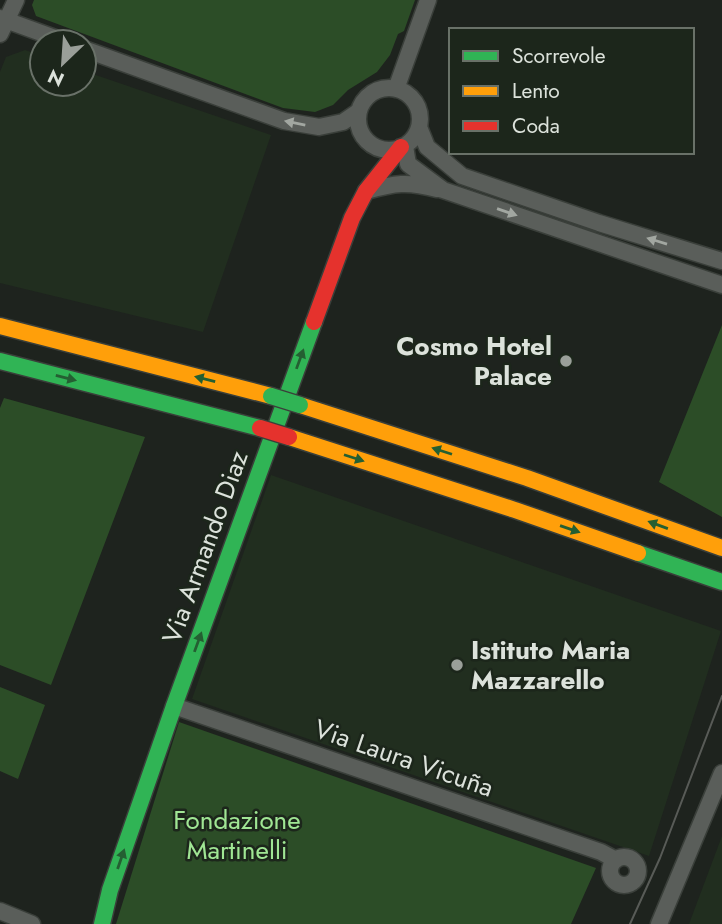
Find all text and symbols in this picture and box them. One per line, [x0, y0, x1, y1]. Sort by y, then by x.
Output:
north arrow [28, 28, 98, 98]
legend [449, 28, 694, 154]
text: Scorrevole [512, 41, 606, 71]
text: N [43, 63, 69, 93]
text: Lento [512, 76, 560, 106]
text: Coda [512, 111, 560, 141]
one-way arrow [284, 117, 306, 128]
one-way arrow [497, 207, 518, 218]
one-way arrow [646, 235, 667, 245]
place label: Cosmo Hotel Palace [396, 327, 552, 395]
one-way arrow [295, 348, 306, 369]
marker: Cosmo Hotel Palace [558, 353, 574, 369]
one-way arrow [55, 373, 77, 384]
one-way arrow [194, 373, 216, 384]
street label: Via Armando Diaz [153, 445, 257, 649]
one-way arrow [432, 445, 453, 456]
one-way arrow [344, 453, 365, 463]
one-way arrow [647, 519, 668, 530]
one-way arrow [560, 524, 581, 535]
one-way arrow [193, 631, 204, 652]
place label: Istituto Maria Mazzarello [471, 631, 630, 699]
marker: Istituto Maria Mazzarello [449, 657, 465, 673]
street label: Via Laura Vicuña [309, 710, 499, 806]
park label: Fondazione Martinelli [173, 801, 301, 869]
one-way arrow [116, 848, 127, 869]

